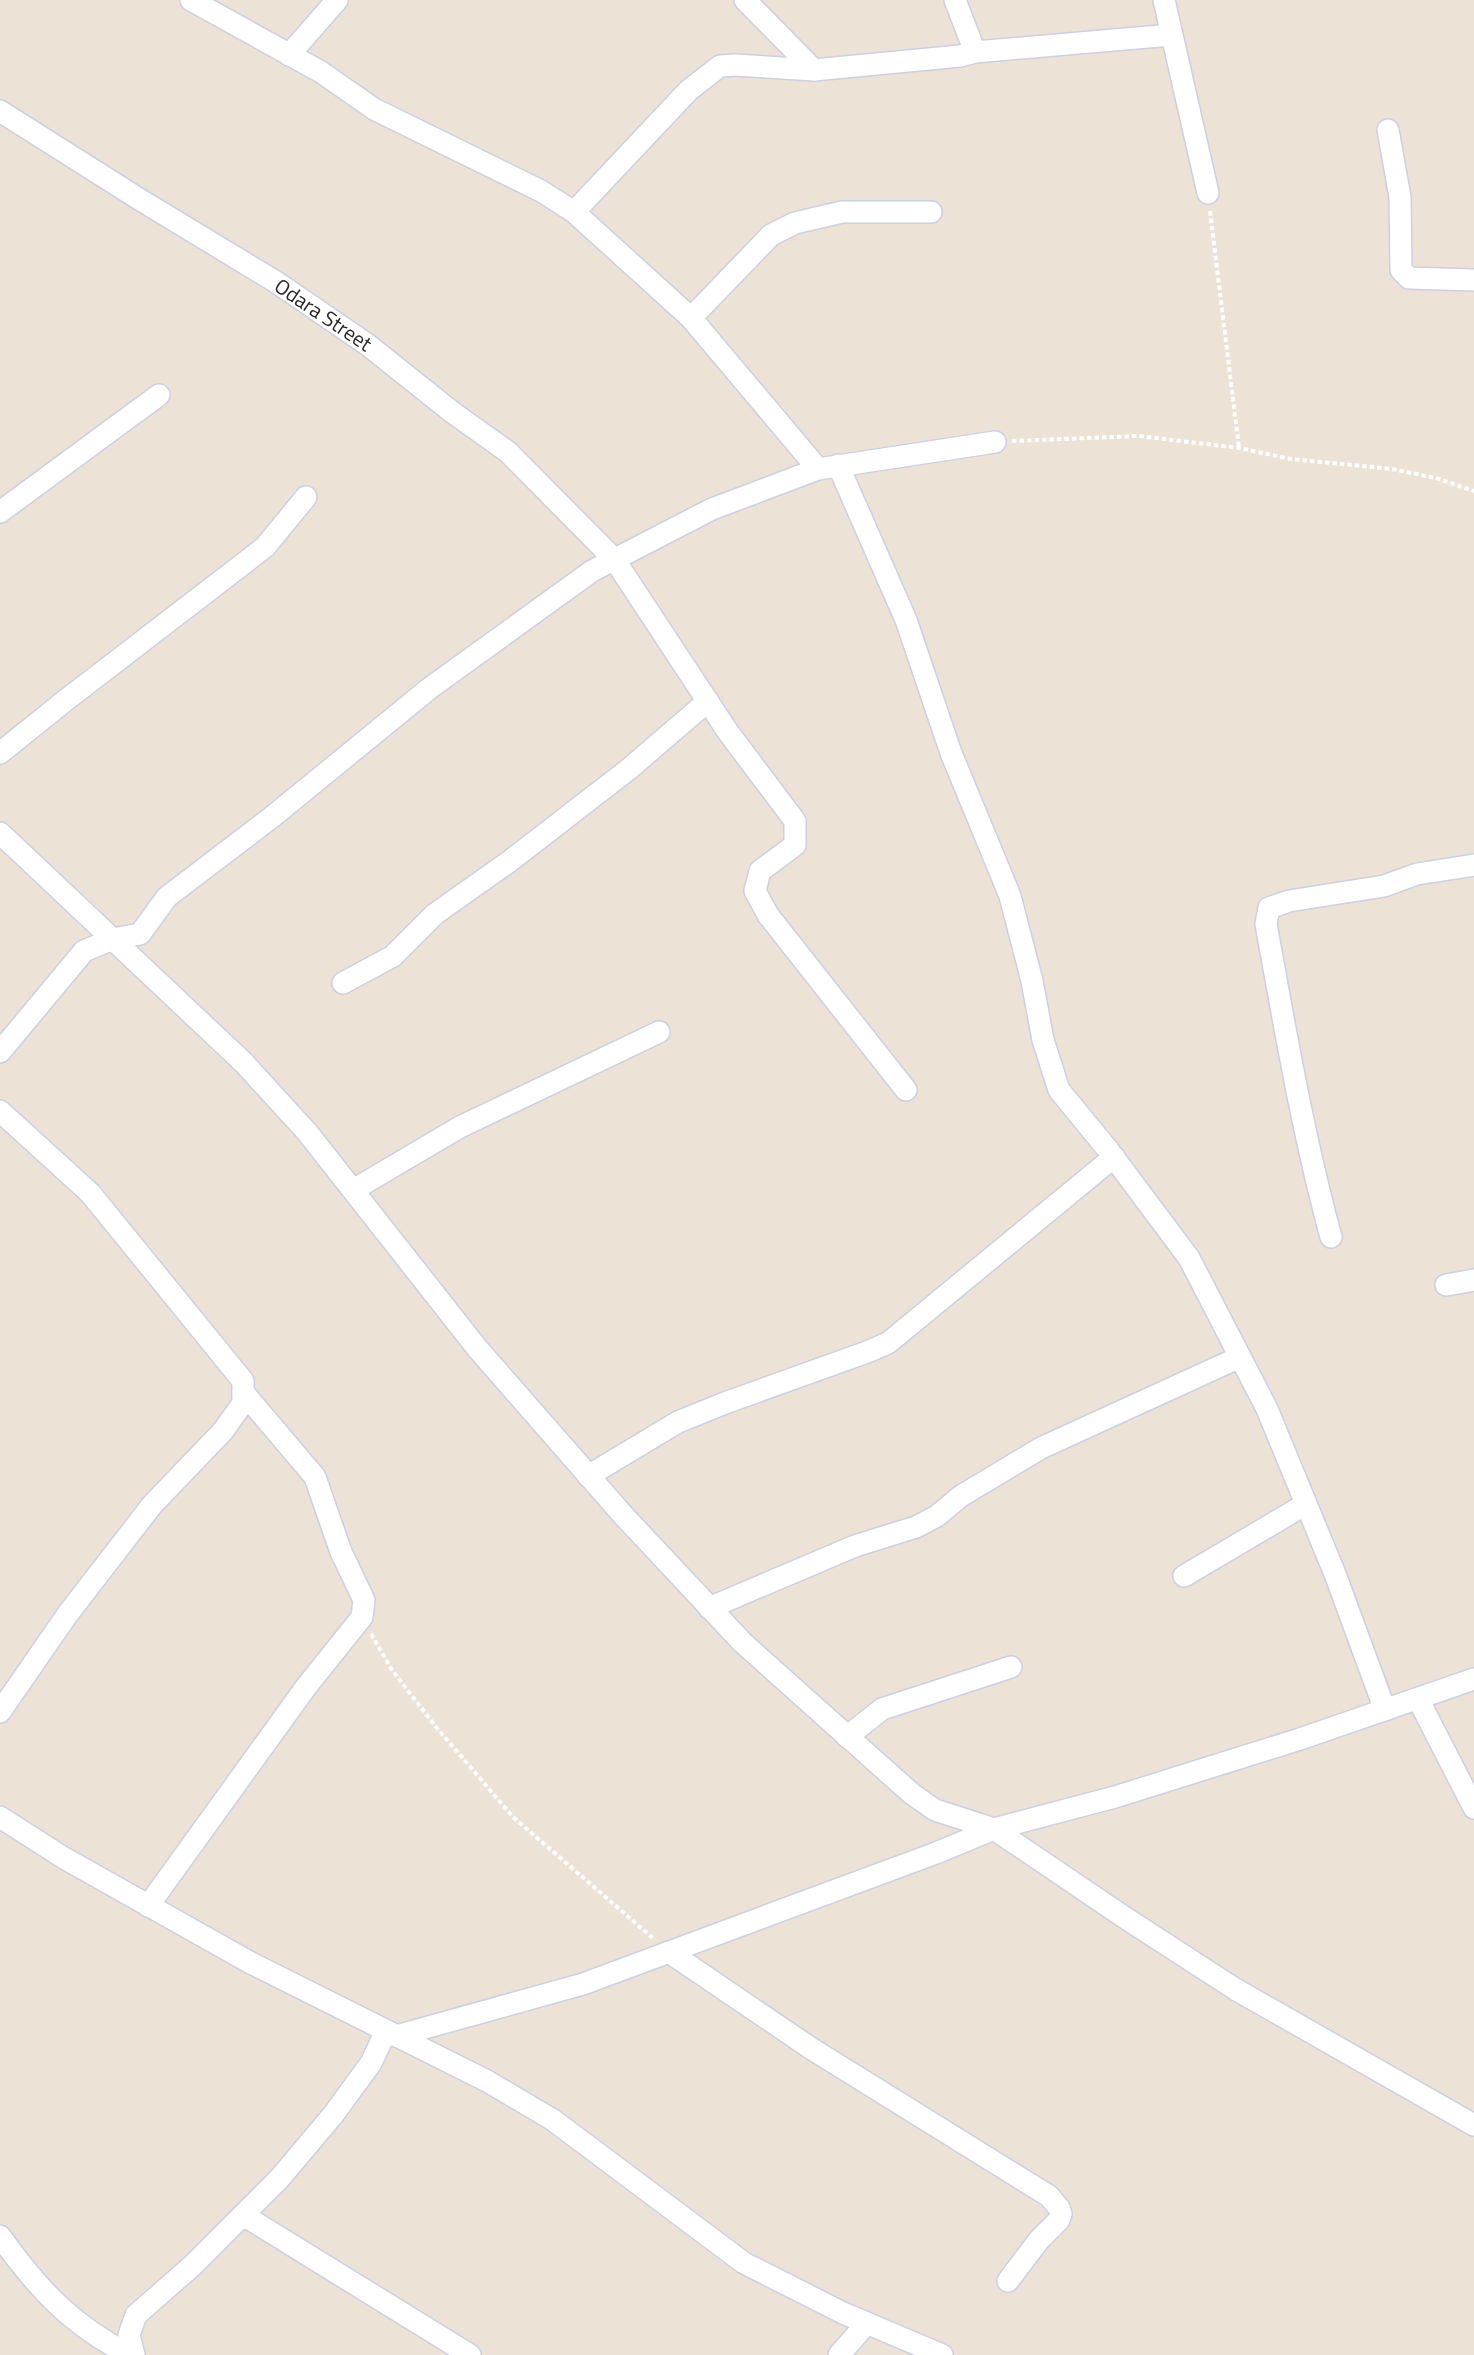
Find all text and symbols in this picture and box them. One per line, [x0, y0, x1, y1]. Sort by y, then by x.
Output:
street label: Odara Street [268, 270, 379, 359]

